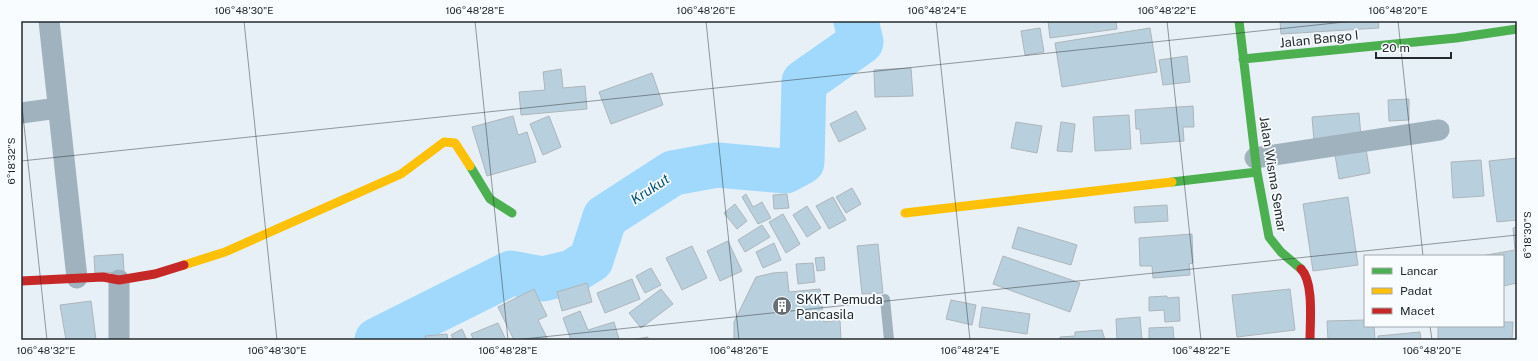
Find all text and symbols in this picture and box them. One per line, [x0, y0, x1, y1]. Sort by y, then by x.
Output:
text: 106°48'30"E [214, 4, 274, 16]
text: 106°48'28"E [445, 4, 505, 16]
text: 106°48'26"E [677, 4, 735, 16]
text: 106°48'24"E [908, 4, 966, 16]
text: 106°48'22"E [1138, 4, 1196, 16]
text: 106°48'20"E [1369, 4, 1427, 16]
street label: Jalan Bango I [1279, 27, 1359, 51]
scale bar [1376, 34, 1451, 60]
text: 20 m [1382, 41, 1410, 55]
street label: Jalan Wisma Semar [1256, 115, 1290, 233]
text: 6°18'32"S [5, 137, 17, 185]
water label: Krukut [628, 170, 673, 207]
text: 6°18'30"S [1521, 211, 1533, 259]
legend [1364, 255, 1504, 327]
text: Lancar [1400, 264, 1438, 278]
text: Padat [1400, 284, 1433, 298]
place label: SKKT Pemuda Pancasila [796, 292, 883, 322]
building icon: SKKT Pemuda Pancasila [771, 295, 793, 317]
text: Macet [1400, 304, 1435, 318]
text: 106°48'32"E [17, 344, 75, 356]
text: 106°48'30"E [247, 344, 307, 356]
text: 106°48'28"E [478, 344, 538, 356]
text: 106°48'26"E [710, 344, 768, 356]
text: 106°48'24"E [941, 344, 999, 356]
text: 106°48'22"E [1172, 344, 1230, 356]
text: 106°48'20"E [1403, 344, 1461, 356]

